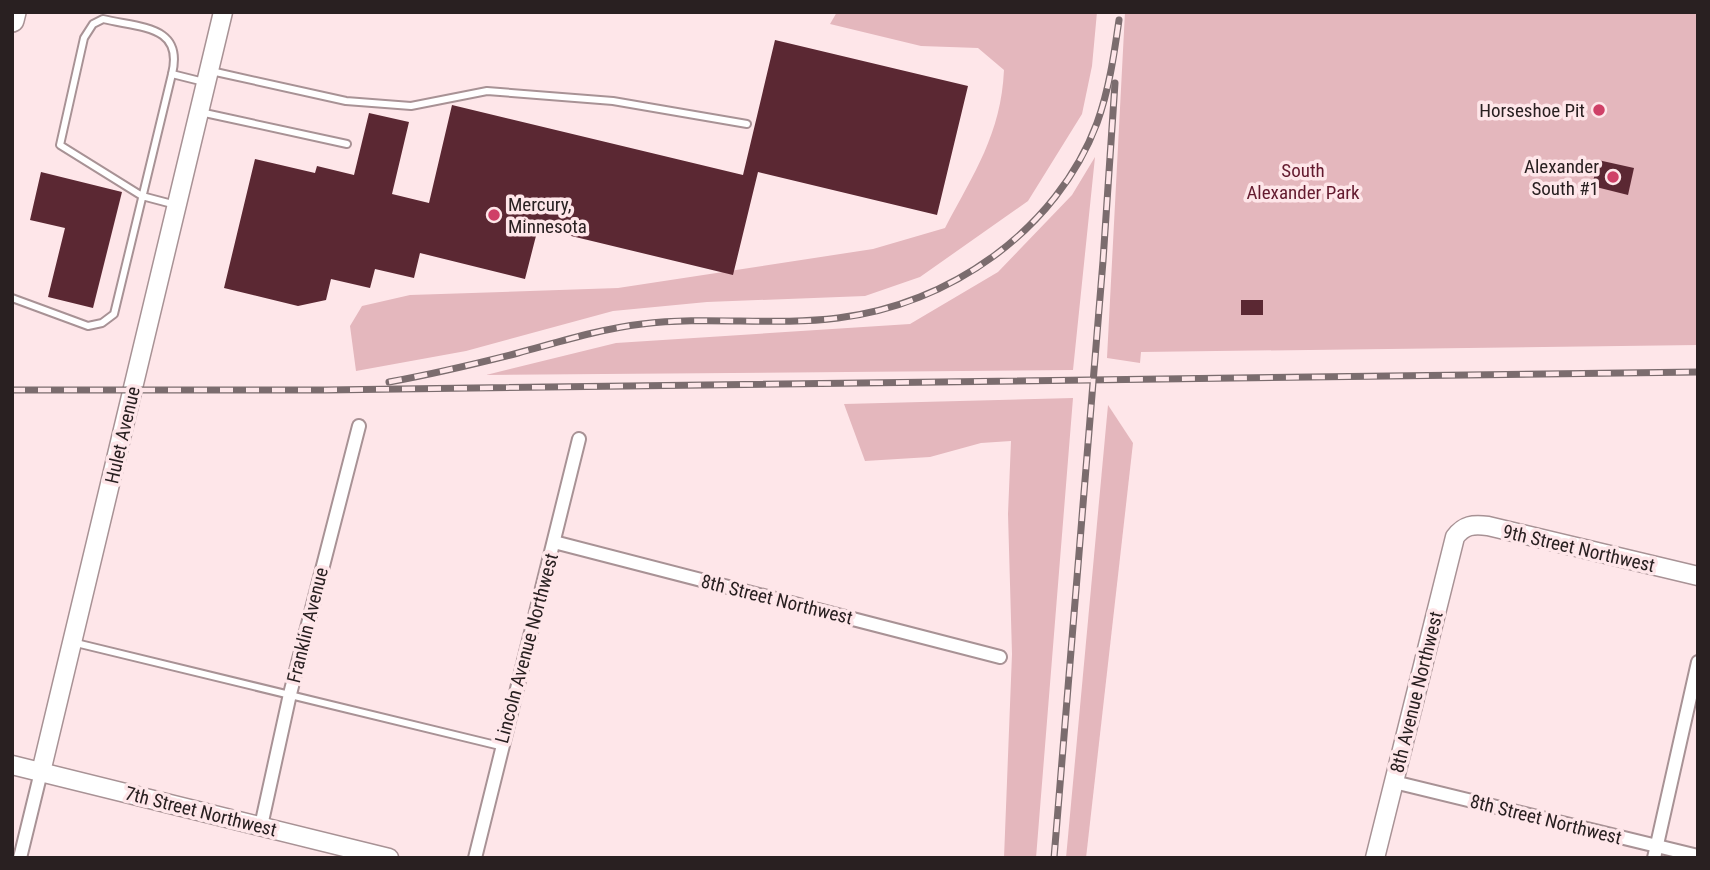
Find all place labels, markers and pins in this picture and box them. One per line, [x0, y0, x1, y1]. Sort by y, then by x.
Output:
place label: Horseshoe Pit [1479, 99, 1585, 122]
marker: Horseshoe Pit [1591, 102, 1607, 118]
place label: Alexander South #1 [1524, 155, 1599, 200]
marker: Alexander South #1 [1605, 169, 1621, 185]
place label: Mercury, Minnesota [508, 193, 587, 238]
marker: Mercury, Minnesota [486, 207, 502, 223]

